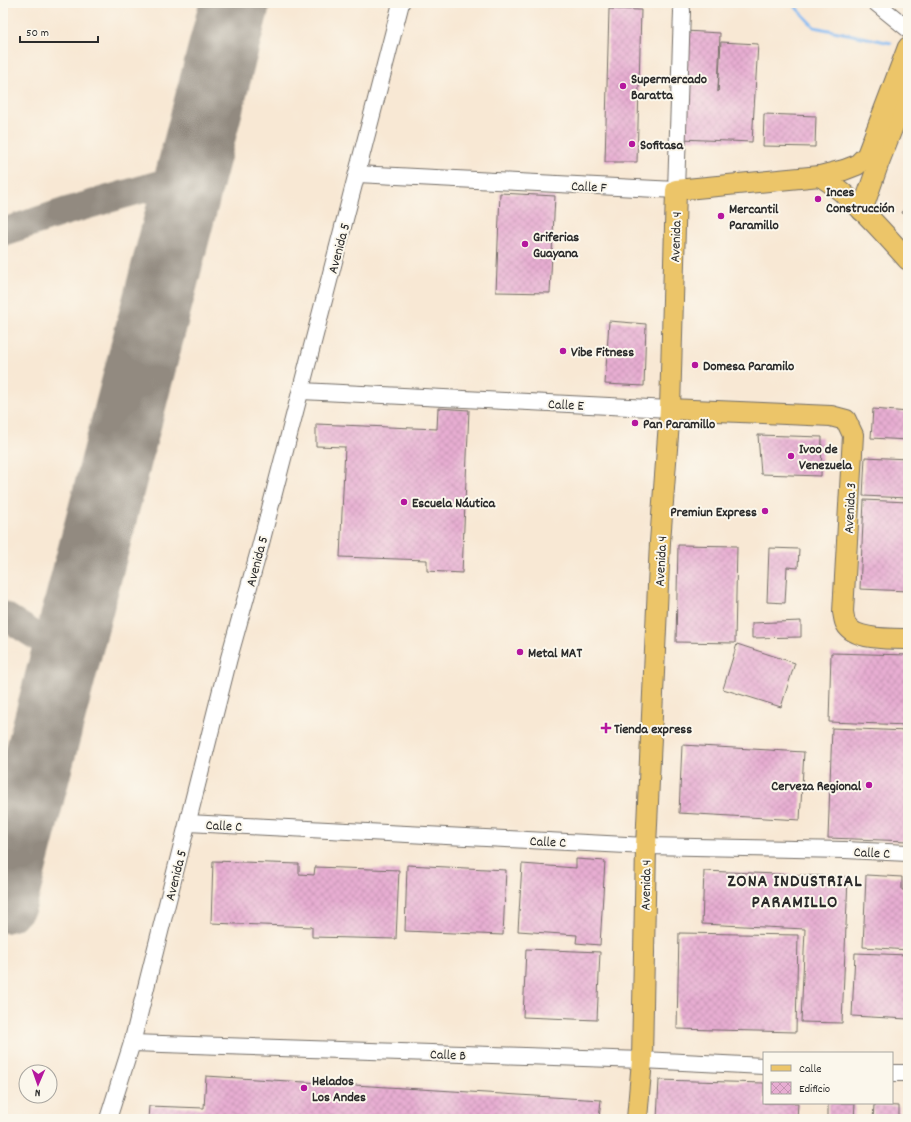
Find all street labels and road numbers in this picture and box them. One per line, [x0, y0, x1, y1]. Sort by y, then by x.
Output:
street label: Calle F [571, 177, 608, 199]
street label: Avenida 4 [666, 211, 688, 263]
street label: Avenida 5 [324, 221, 356, 276]
street label: Calle E [547, 395, 585, 417]
street label: Avenida 3 [840, 482, 862, 534]
street label: Avenida 5 [242, 534, 274, 589]
street label: Avenida 4 [651, 535, 673, 587]
street label: Calle C [205, 816, 243, 838]
street label: Calle C [529, 832, 567, 854]
street label: Calle C [853, 843, 891, 865]
street label: Avenida 5 [161, 848, 193, 903]
street label: Avenida 4 [637, 859, 657, 911]
street label: Calle B [430, 1045, 467, 1067]

